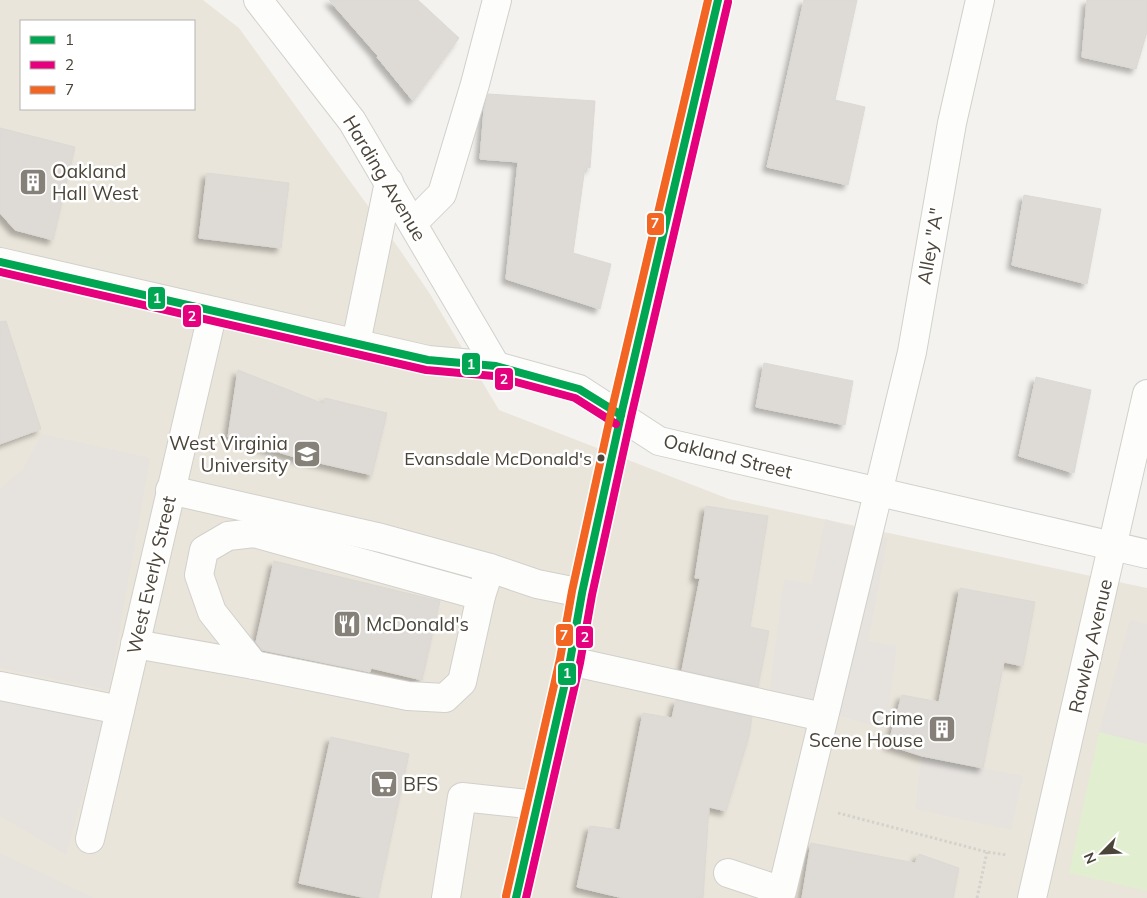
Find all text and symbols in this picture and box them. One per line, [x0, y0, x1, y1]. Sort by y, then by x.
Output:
legend [20, 20, 195, 110]
text: 1 [65, 30, 74, 49]
text: 2 [65, 55, 74, 74]
text: 7 [65, 80, 74, 99]
street label: Harding Avenue [338, 111, 432, 245]
place label: Oakland Hall West [52, 159, 139, 205]
building icon: Oakland Hall West [18, 167, 48, 197]
street label: Alley "A" [911, 206, 949, 286]
line badge: 7 [646, 212, 665, 236]
text: 7 [651, 214, 659, 232]
line badge: 1 [147, 286, 166, 310]
text: 1 [153, 289, 161, 307]
line badge: 2 [182, 304, 202, 328]
text: 2 [188, 307, 196, 325]
line badge: 1 [461, 352, 481, 376]
text: 1 [467, 355, 475, 373]
line badge: 2 [494, 367, 514, 391]
text: 2 [500, 370, 508, 388]
street label: Oakland Street [661, 428, 795, 484]
place label: West Virginia University [169, 431, 288, 477]
school or university icon: West Virginia University [292, 439, 322, 469]
place label: Evansdale McDonald's [404, 447, 592, 470]
marker: Evansdale McDonald's [596, 453, 606, 463]
street label: West Everly Street [121, 493, 181, 656]
street label: Rawley Avenue [1063, 577, 1117, 715]
restaurant icon: McDonald's [332, 609, 362, 639]
place label: McDonald's [366, 612, 469, 636]
line badge: 7 [555, 623, 574, 647]
line badge: 2 [575, 625, 594, 649]
text: 7 [560, 626, 568, 644]
text: 2 [581, 628, 589, 646]
line badge: 1 [557, 662, 577, 686]
text: 1 [563, 664, 571, 682]
place label: Crime Scene House [809, 706, 923, 752]
building icon: Crime Scene House [927, 714, 957, 744]
supermarket icon: BFS [369, 769, 399, 799]
place label: BFS [403, 772, 438, 796]
north arrow [1077, 828, 1127, 878]
text: N [1080, 850, 1100, 867]

